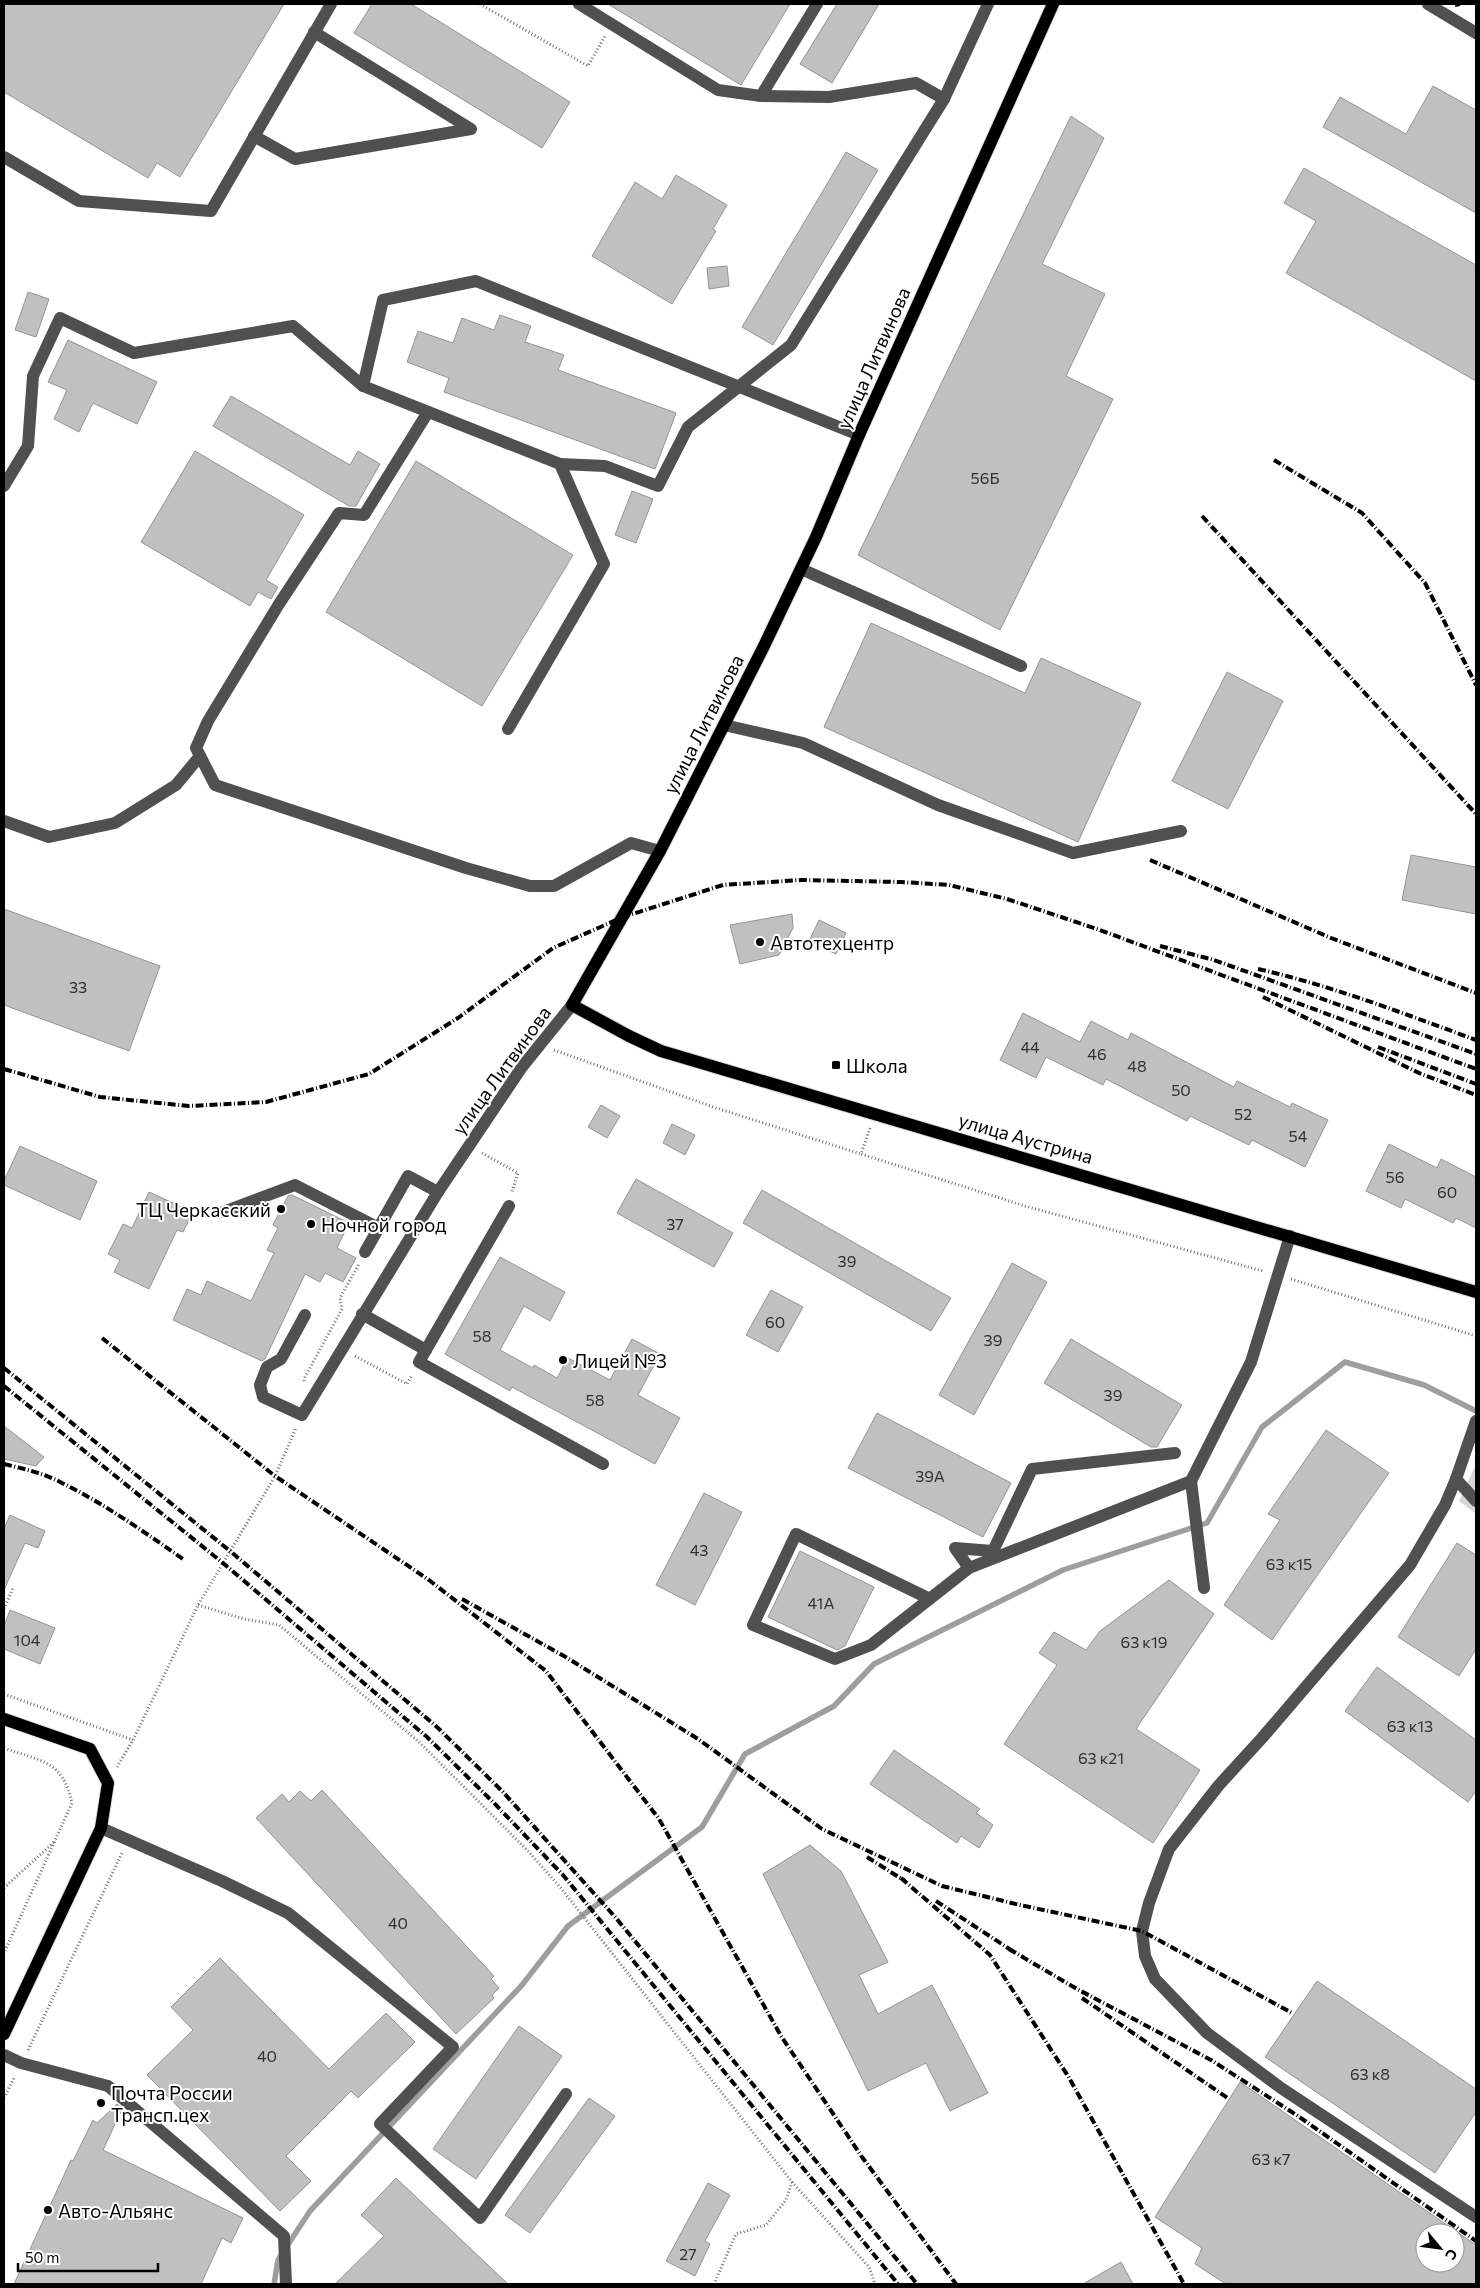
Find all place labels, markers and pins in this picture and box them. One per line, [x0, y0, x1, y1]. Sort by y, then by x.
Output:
place label: Автотехцентр [770, 931, 894, 954]
marker: Автотехцентр [754, 936, 766, 948]
place label: Школа [846, 1054, 908, 1077]
marker: Школа [830, 1059, 842, 1071]
place label: ТЦ Черкасский [136, 1198, 271, 1221]
marker: ТЦ Черкасский [275, 1203, 287, 1215]
place label: Ночной город [321, 1213, 446, 1236]
marker: Ночной город [305, 1218, 317, 1230]
place label: Лицей №3 [573, 1349, 667, 1372]
marker: Лицей №3 [557, 1354, 569, 1366]
place label: Почта России Трансп.цех [111, 2081, 233, 2126]
marker: Почта России Трансп.цех [95, 2097, 107, 2109]
place label: Авто-Альянс [58, 2199, 173, 2222]
marker: Авто-Альянс [42, 2204, 54, 2216]

